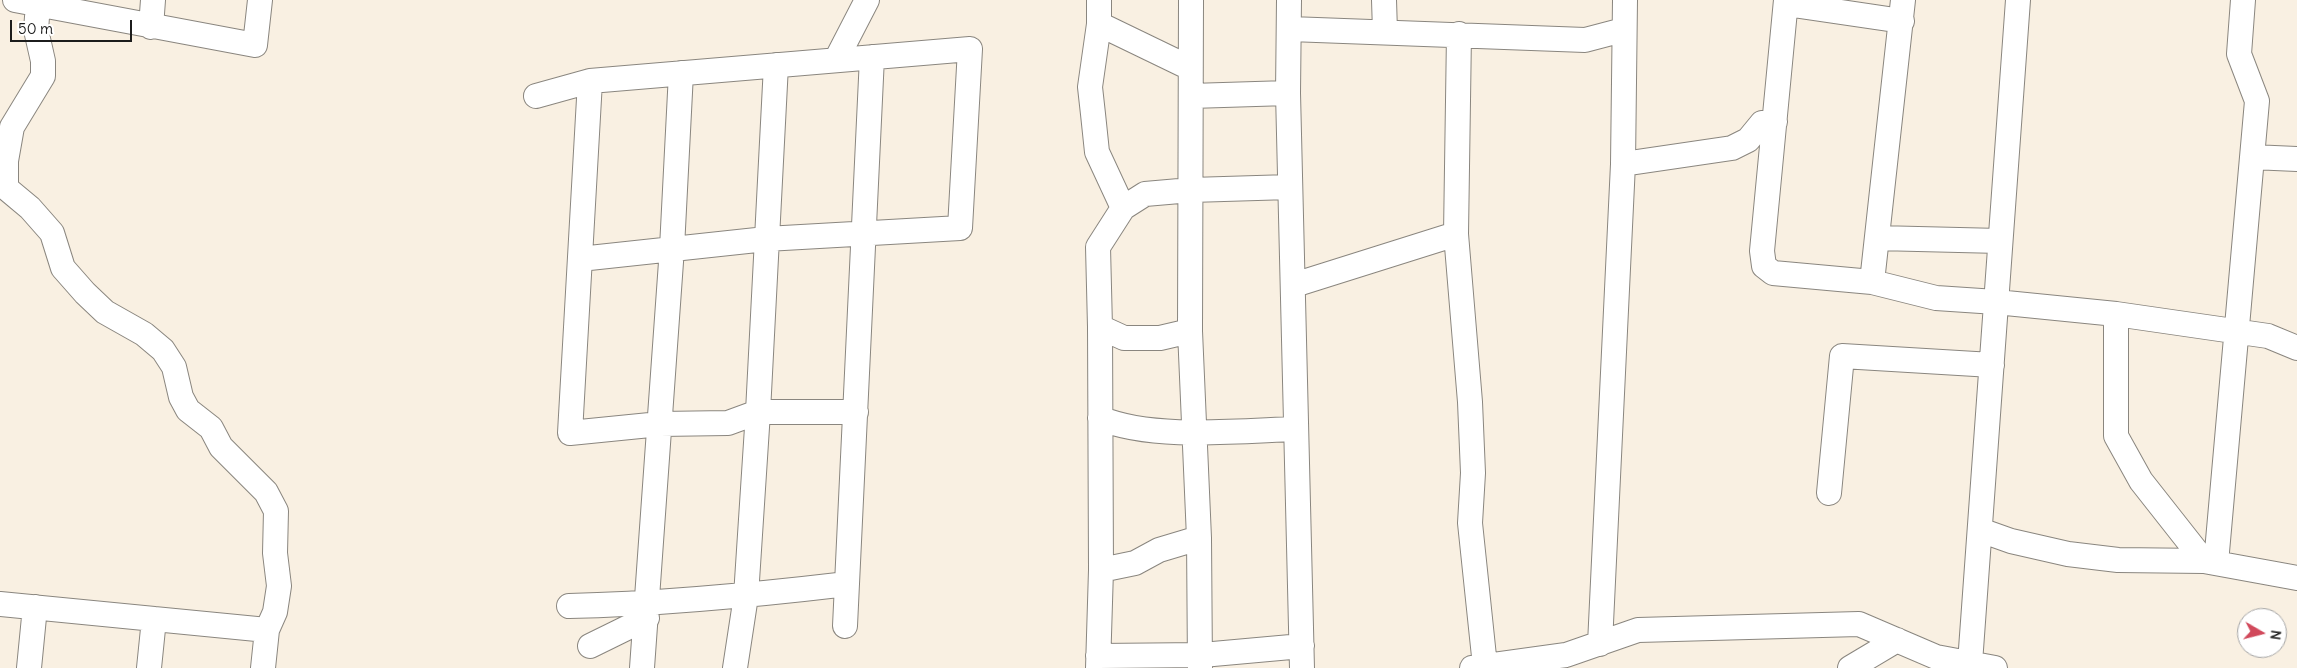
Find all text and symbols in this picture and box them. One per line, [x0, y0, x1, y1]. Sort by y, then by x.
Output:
scale bar [12, 10, 135, 42]
text: 50 m [18, 19, 53, 38]
north arrow [2237, 608, 2287, 658]
text: N [2266, 629, 2285, 641]

